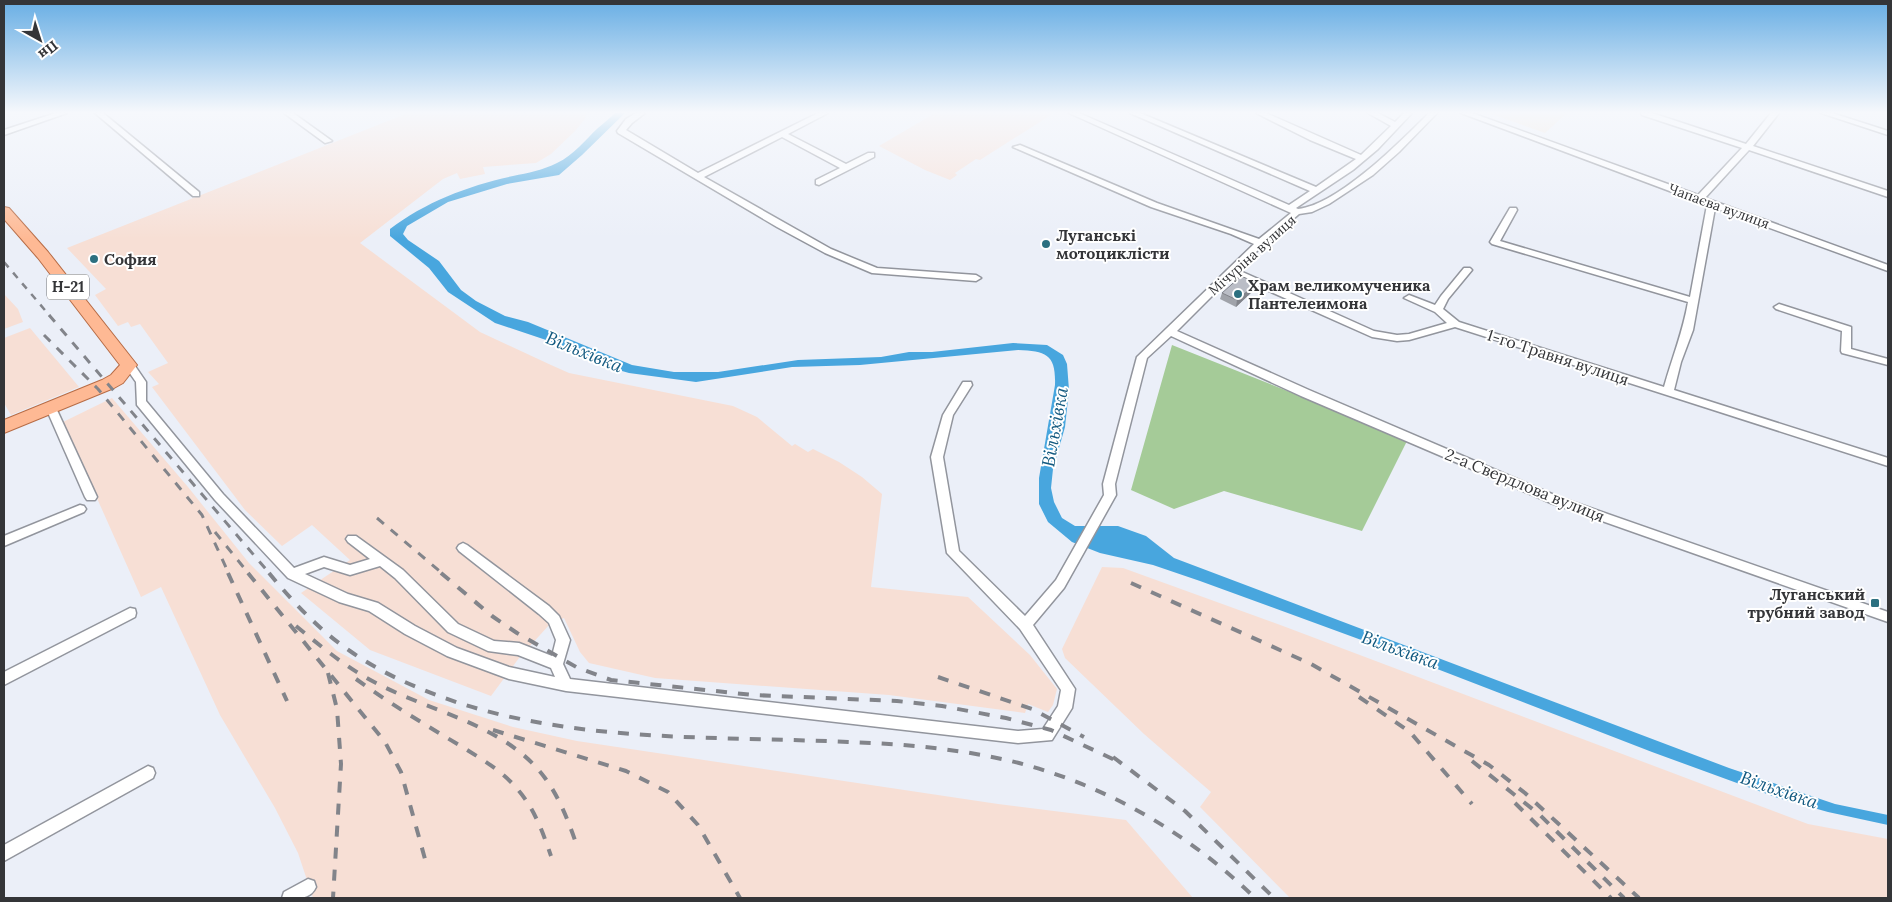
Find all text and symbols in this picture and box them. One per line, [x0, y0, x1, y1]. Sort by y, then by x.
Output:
north arrow [15, 15, 65, 65]
text: Пн [35, 37, 62, 63]
street label: Чапаєва вулиця [1666, 179, 1772, 233]
street label: Мічуріна вулиця [1204, 211, 1300, 299]
place label: Луганські мотоциклісти [1056, 225, 1170, 263]
marker: Луганські мотоциклісти [1040, 238, 1052, 250]
place label: София [104, 249, 157, 269]
marker: София [88, 253, 100, 265]
road number: Н-21 [47, 274, 89, 300]
place label: Храм великомученика Пантелеимона [1248, 275, 1431, 313]
marker: Храм великомученика Пантелеимона [1232, 288, 1244, 300]
street label: 1-го Травня вулиця [1484, 325, 1632, 389]
water label: Вільхівка [543, 326, 626, 377]
water label: Вільхівка [1036, 385, 1073, 469]
street label: 2-а Свердлова вулиця [1442, 444, 1608, 526]
place label: Луганський трубний завод [1748, 584, 1865, 622]
marker: Луганський трубний завод [1869, 597, 1881, 609]
water label: Вільхівка [1358, 625, 1442, 674]
water label: Вільхівка [1737, 766, 1821, 814]

